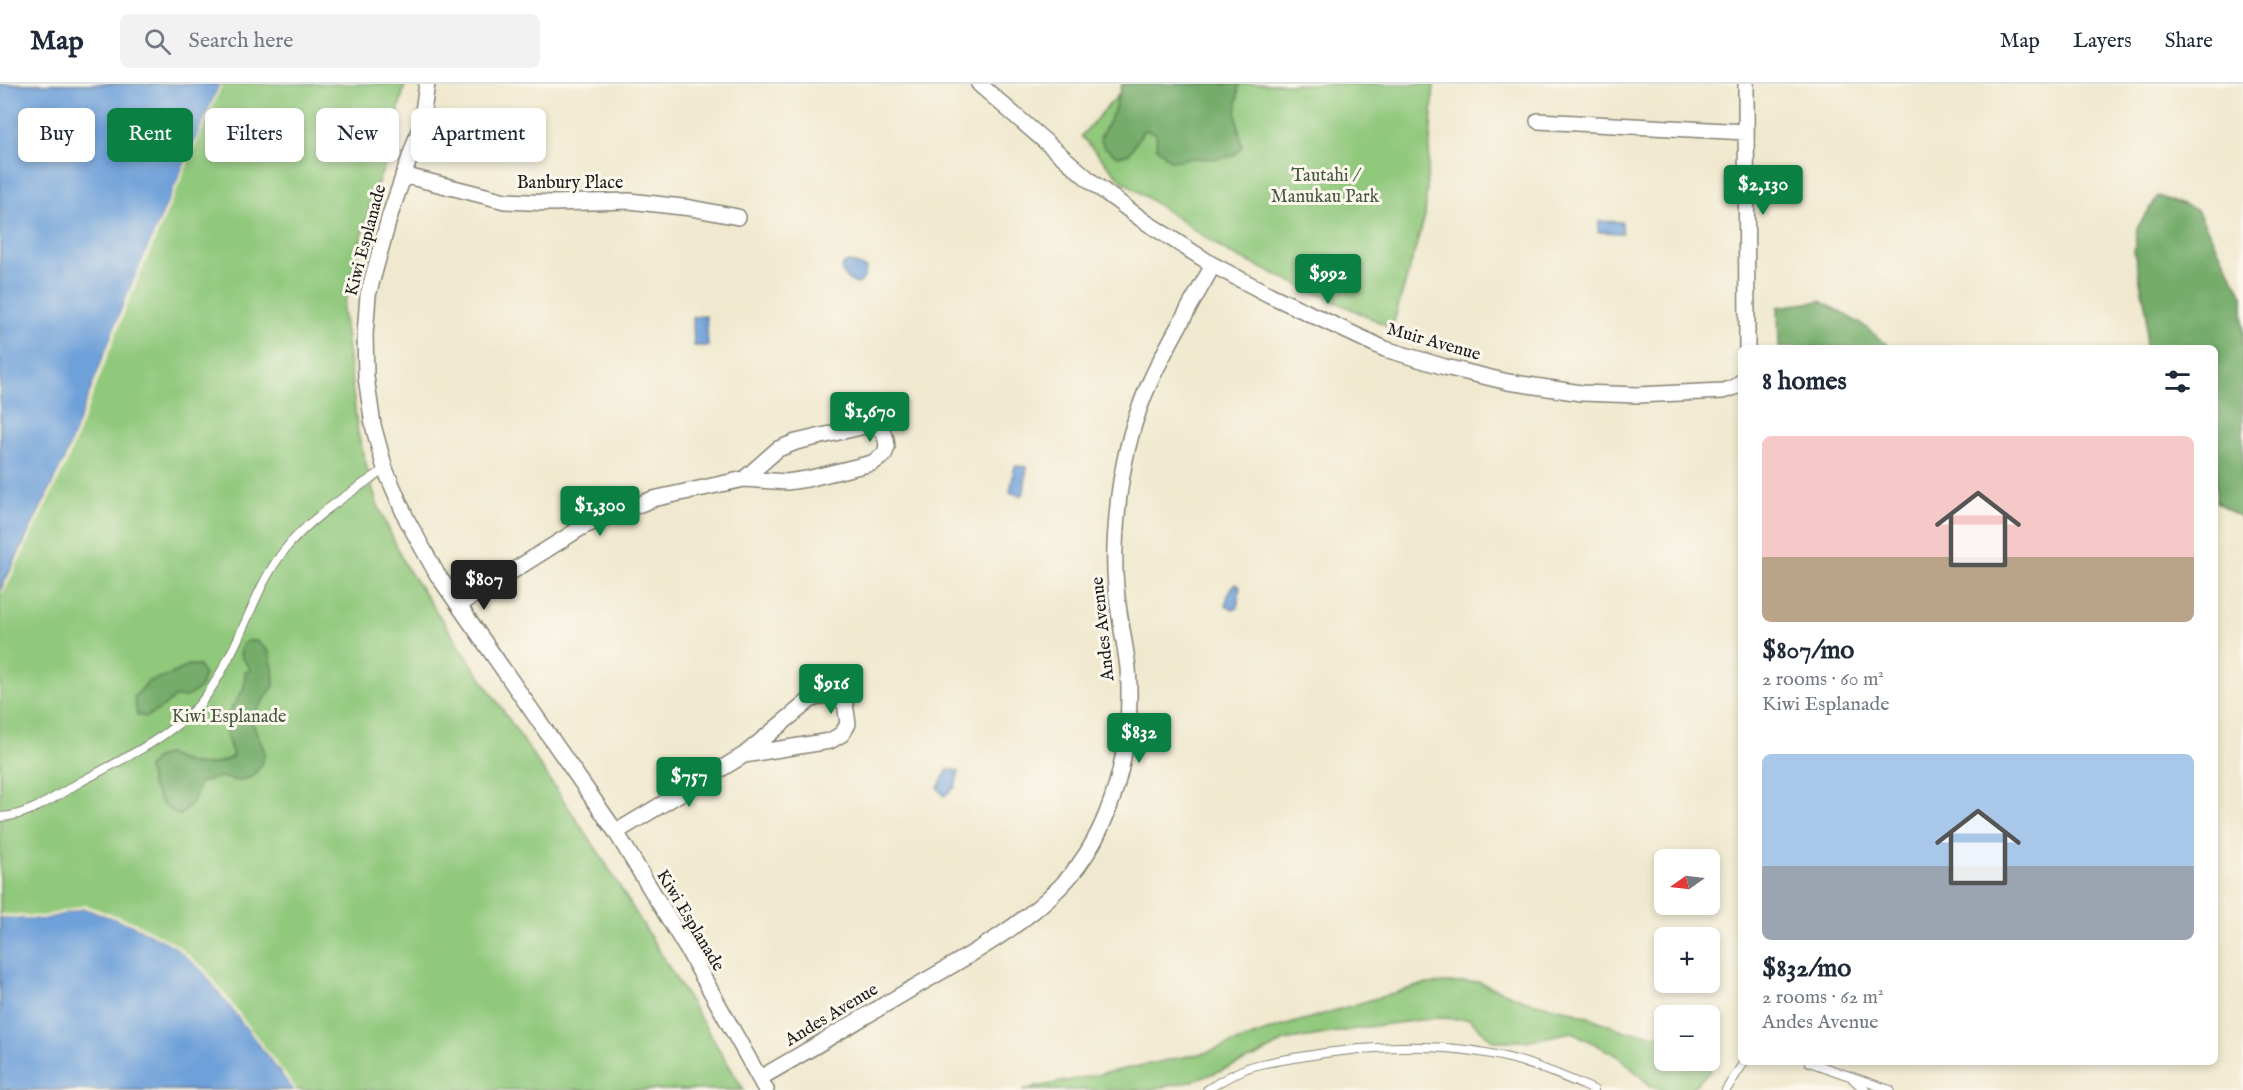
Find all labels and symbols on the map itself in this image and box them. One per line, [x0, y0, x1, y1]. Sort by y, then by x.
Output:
park label: Tautahi / Manukau Park [1271, 165, 1380, 209]
pin: $2,130 [1714, 165, 1812, 216]
street label: Banbury Place [517, 172, 623, 195]
street label: Kiwi Esplanade [341, 182, 392, 299]
pin: $992 [1292, 254, 1364, 305]
street label: Muir Avenue [1384, 318, 1483, 367]
pin: $1,670 [821, 392, 919, 443]
pin: $1,300 [551, 486, 649, 537]
pin: $807 [448, 560, 520, 611]
street label: Andes Avenue [1087, 575, 1121, 683]
pin: $916 [795, 664, 867, 715]
park label: Kiwi Esplanade [172, 706, 286, 729]
pin: $832 [1103, 713, 1175, 764]
pin: $757 [653, 757, 725, 808]
north arrow [1654, 849, 1720, 915]
street label: Kiwi Esplanade [650, 866, 729, 976]
street label: Andes Avenue [780, 978, 883, 1053]

